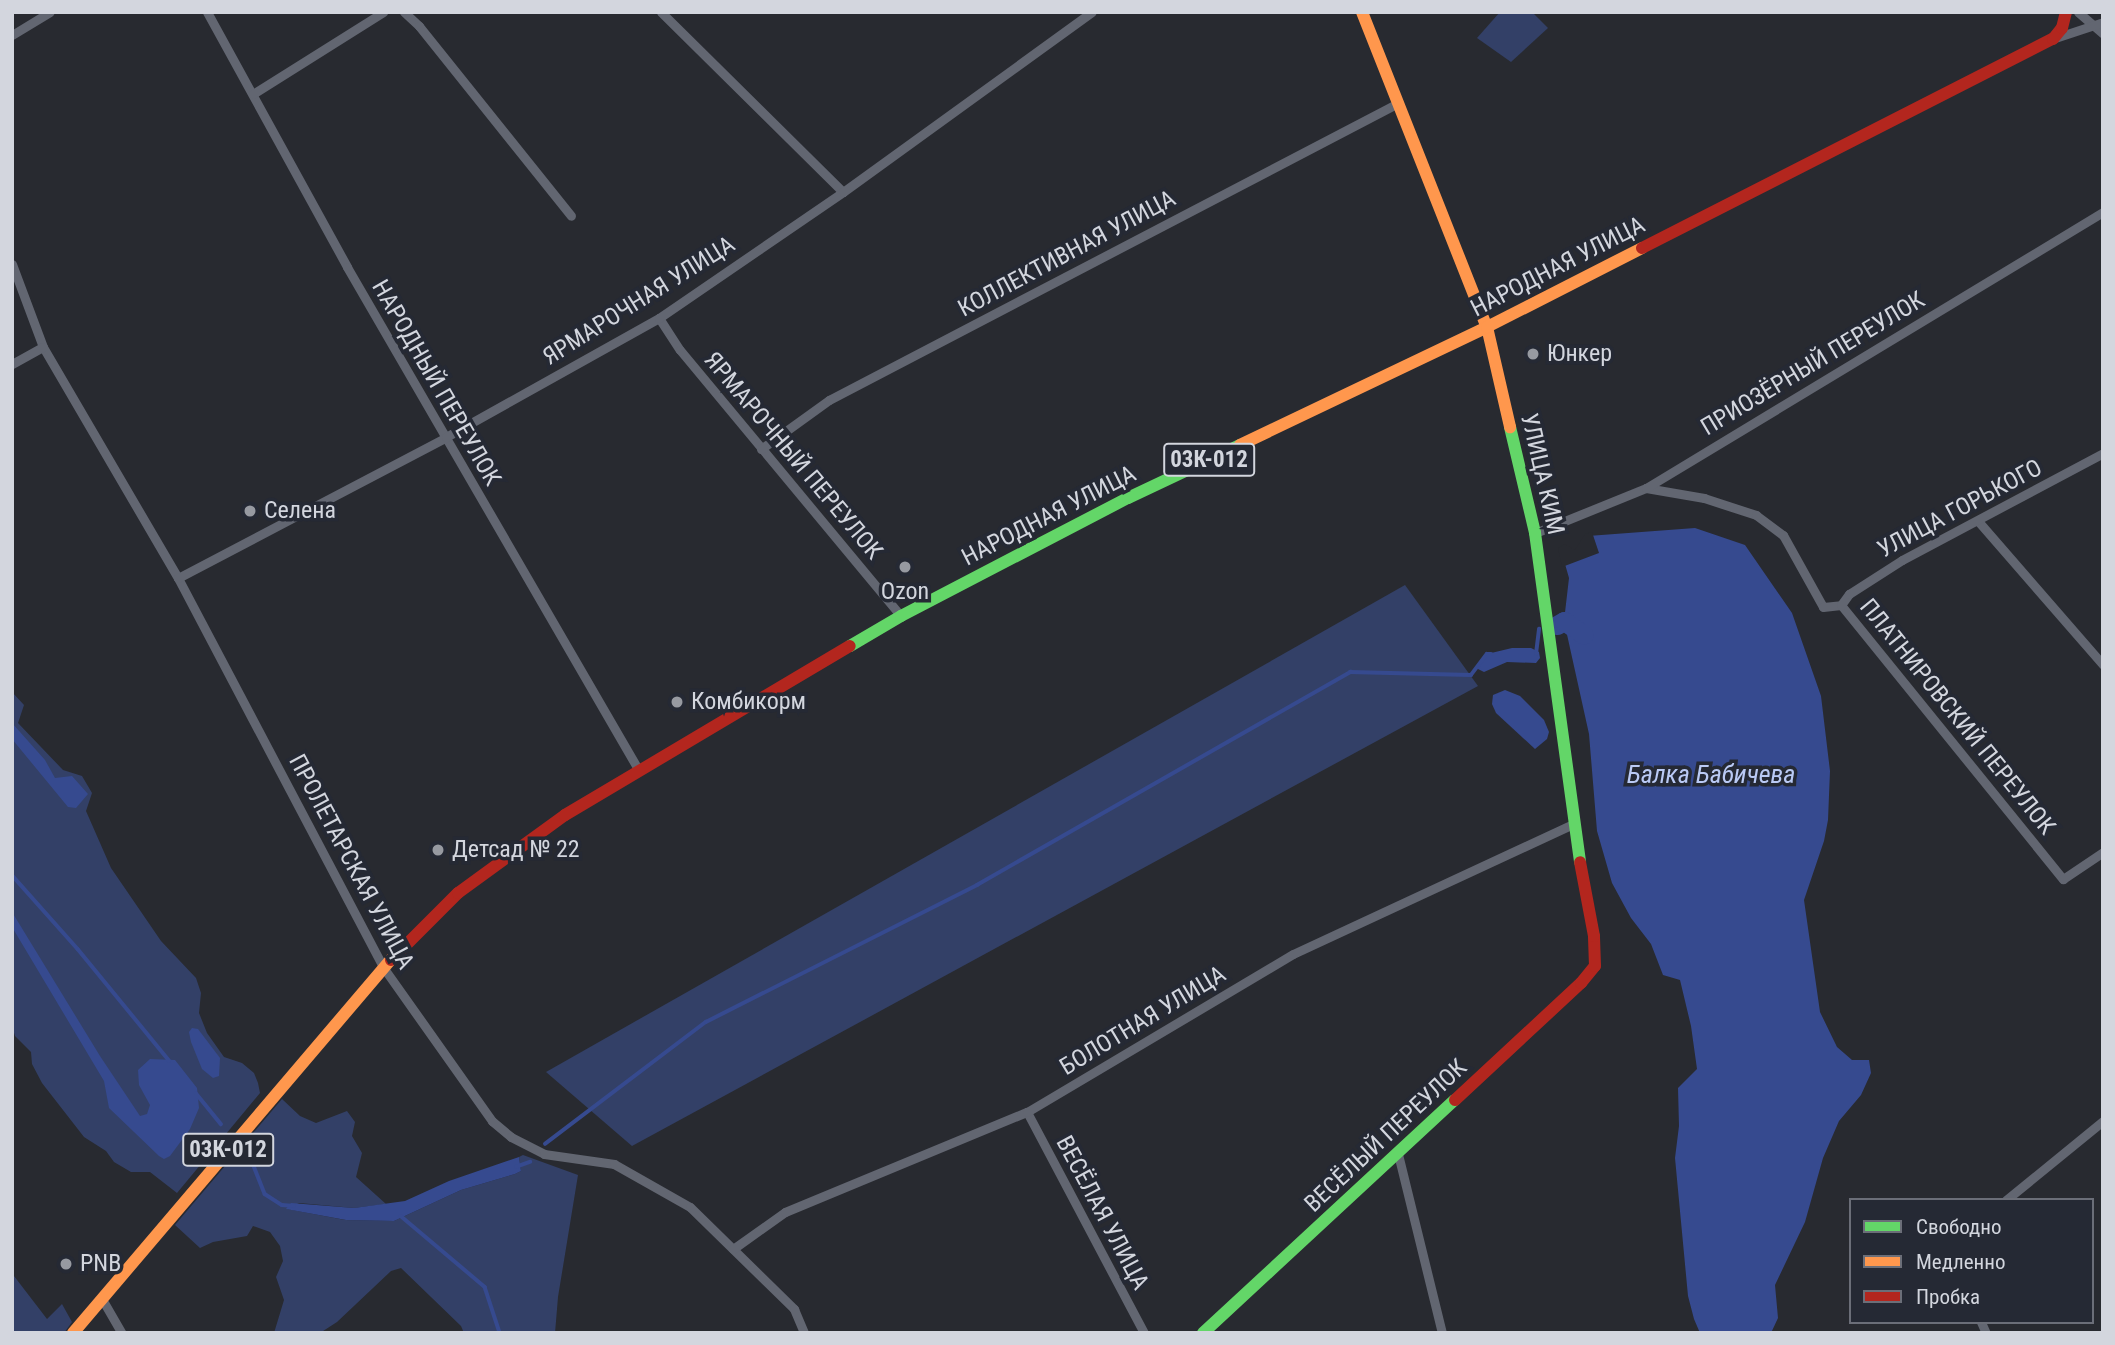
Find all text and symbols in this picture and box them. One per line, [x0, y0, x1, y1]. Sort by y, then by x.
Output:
street label: КОЛЛЕКТИВНАЯ УЛИЦА [953, 184, 1181, 324]
street label: НАРОДНАЯ УЛИЦА [1466, 211, 1650, 323]
street label: ЯРМАРОЧНАЯ УЛИЦА [538, 230, 740, 372]
street label: НАРОДНЫЙ ПЕРЕУЛОК [365, 275, 507, 491]
street label: ПРИОЗЁРНЫЙ ПЕРЕУЛОК [1696, 286, 1930, 442]
place label: Юнкер [1547, 340, 1612, 368]
street label: ЯРМАРОЧНЫЙ ПЕРЕУЛОК [698, 346, 888, 566]
marker: Юнкер [1525, 346, 1541, 362]
street label: УЛИЦА КИМ [1514, 411, 1570, 537]
road number: 03К-012 [1162, 440, 1256, 480]
street label: УЛИЦА ГОРЬКОГО [1873, 454, 2047, 564]
street label: НАРОДНАЯ УЛИЦА [957, 460, 1141, 572]
place label: Селена [264, 497, 336, 525]
marker: Селена [242, 503, 258, 519]
marker: Ozon [897, 559, 913, 575]
place label: Ozon [881, 578, 929, 606]
street label: ПЛАТНИРОВСКИЙ ПЕРЕУЛОК [1853, 593, 2061, 841]
place label: Комбикорм [691, 688, 806, 716]
marker: Комбикорм [669, 694, 685, 710]
street label: ПРОЛЕТАРСКАЯ УЛИЦА [282, 750, 420, 974]
water label: Балка Бабичева [1627, 759, 1795, 791]
place label: Детсад № 22 [452, 836, 580, 864]
marker: Детсад № 22 [430, 842, 446, 858]
street label: БОЛОТНАЯ УЛИЦА [1055, 960, 1231, 1082]
street label: ВЕСЁЛЫЙ ПЕРЕУЛОК [1299, 1053, 1473, 1219]
road number: 03К-012 [181, 1130, 275, 1170]
street label: ВЕСЁЛАЯ УЛИЦА [1049, 1131, 1155, 1295]
legend [1849, 1198, 2094, 1324]
text: Свободно [1916, 1215, 2002, 1239]
place label: PNB [80, 1250, 121, 1278]
text: Медленно [1916, 1250, 2005, 1274]
marker: PNB [58, 1256, 74, 1272]
text: Пробка [1916, 1285, 1980, 1309]

